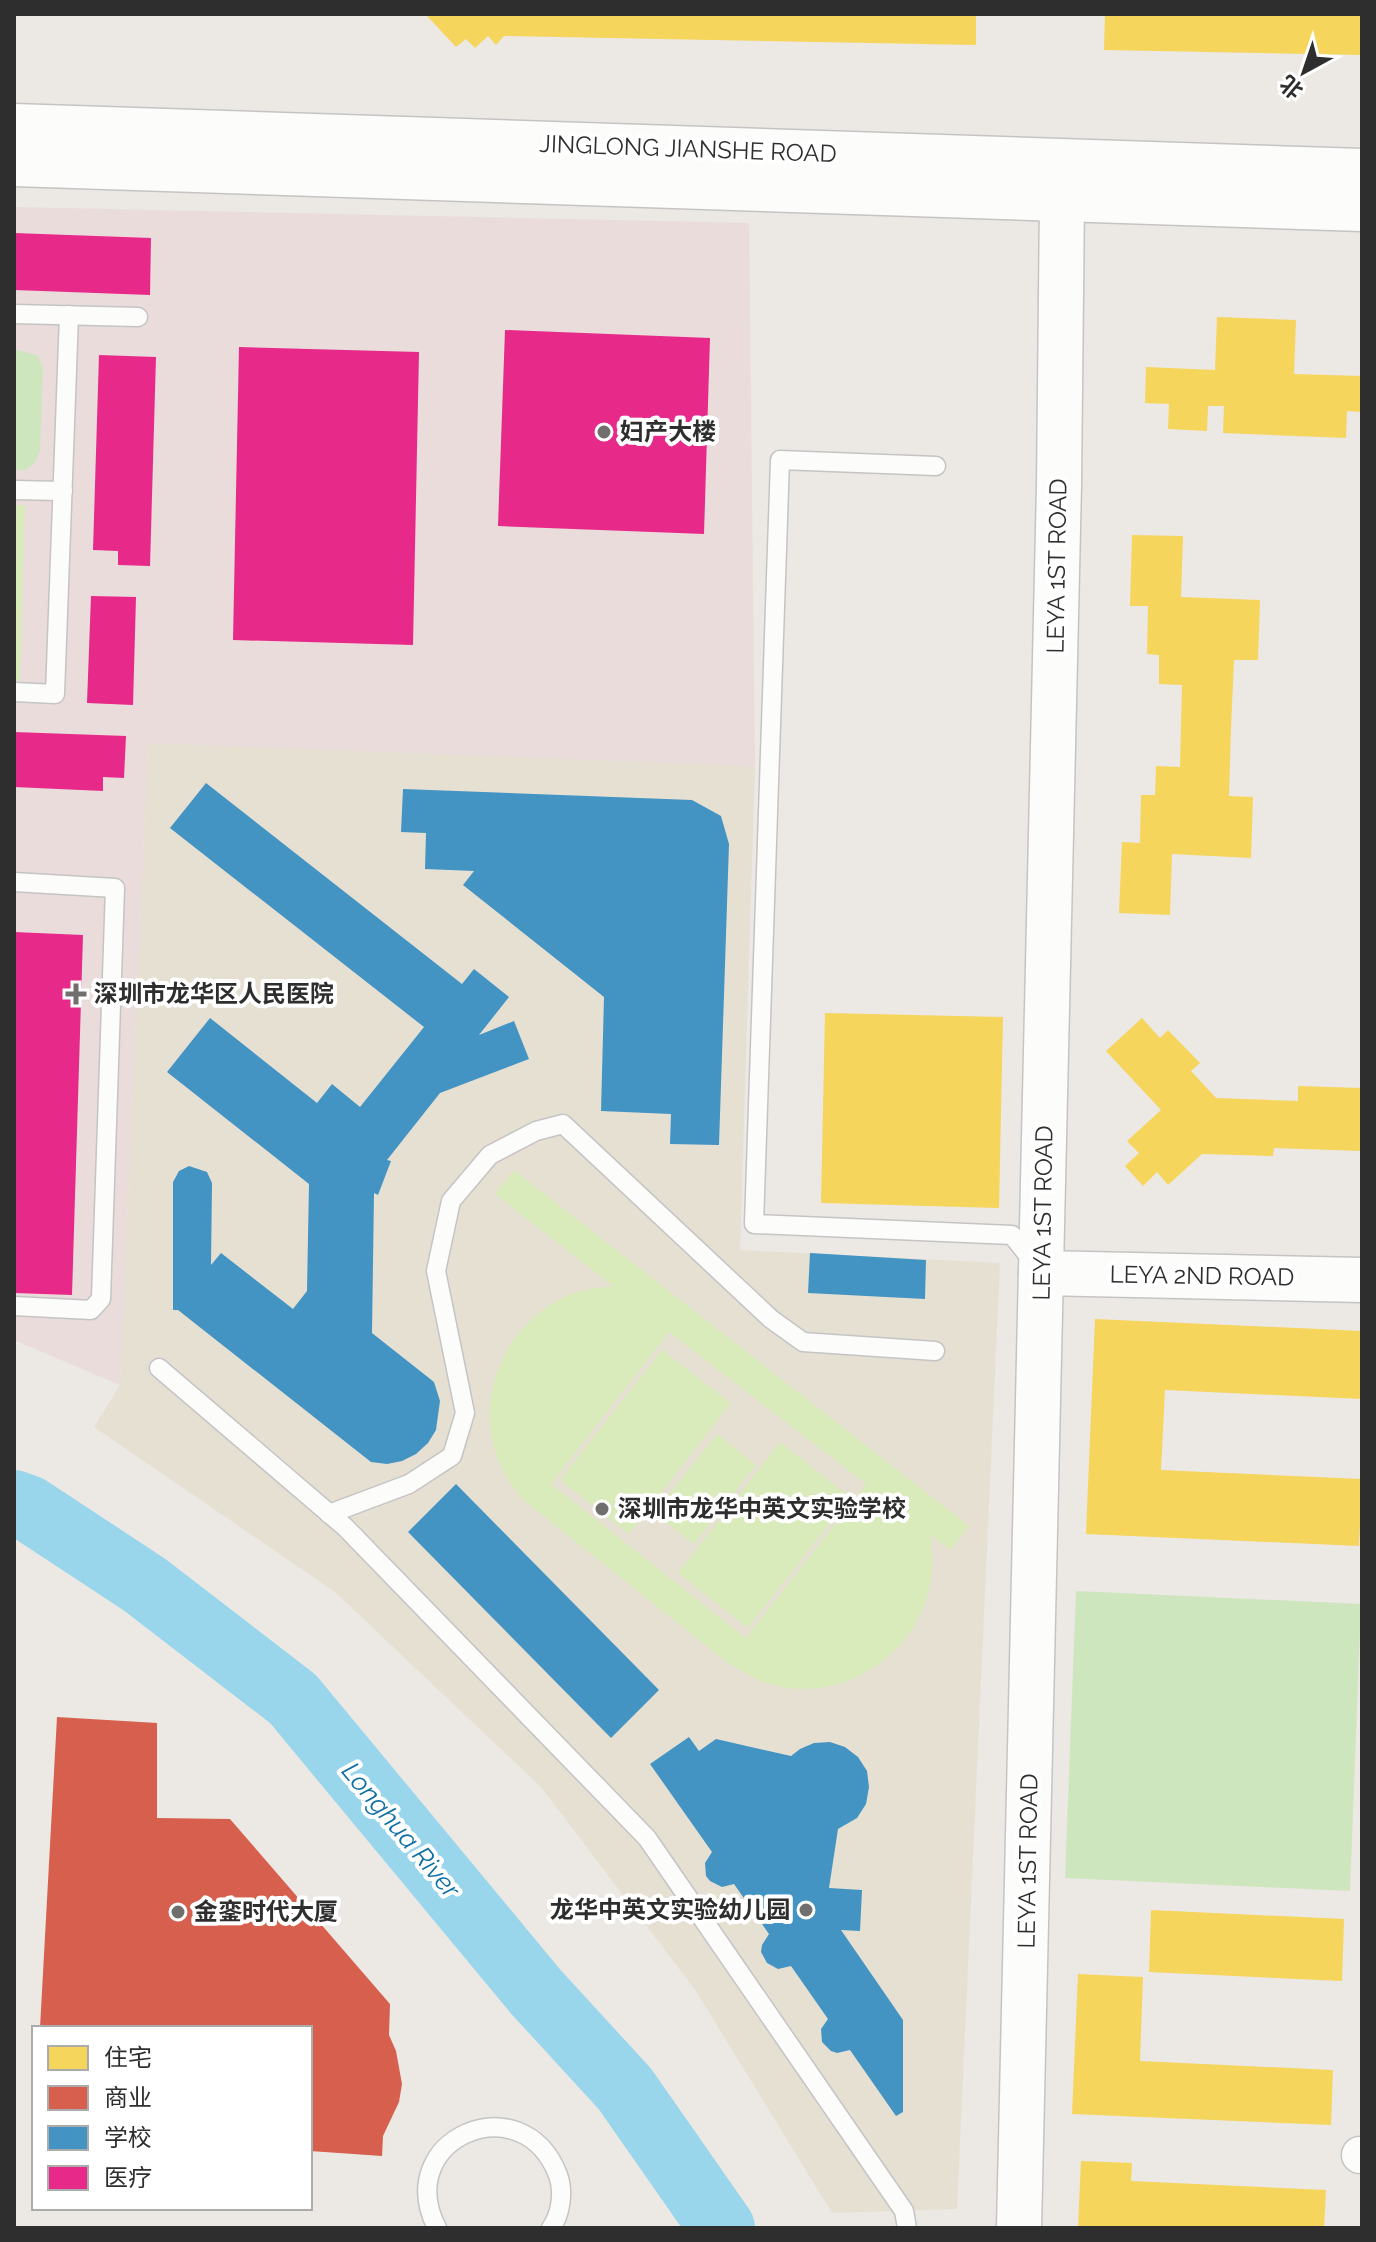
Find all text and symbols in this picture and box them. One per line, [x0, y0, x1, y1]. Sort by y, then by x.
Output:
north arrow [1264, 32, 1344, 112]
text: 北 [1274, 70, 1308, 104]
street label: JINGLONG JIANSHE ROAD [539, 129, 837, 168]
place label: 妇产大楼 [620, 417, 716, 446]
marker: 妇产大楼 [595, 423, 613, 441]
street label: LEYA 1ST ROAD [1040, 478, 1073, 654]
place label: 深圳市龙华区人民医院 [94, 979, 334, 1008]
marker: 深圳市龙华区人民医院 [65, 983, 87, 1005]
street label: LEYA 1ST ROAD [1026, 1125, 1059, 1301]
street label: LEYA 2ND ROAD [1109, 1259, 1295, 1292]
place label: 深圳市龙华中英文实验学校 [618, 1494, 906, 1523]
marker: 深圳市龙华中英文实验学校 [593, 1500, 611, 1518]
water label: Longhua River [336, 1756, 467, 1904]
street label: LEYA 1ST ROAD [1011, 1773, 1044, 1949]
place label: 龙华中英文实验幼儿园 [550, 1895, 790, 1924]
place label: 金銮时代大厦 [194, 1897, 338, 1926]
marker: 龙华中英文实验幼儿园 [797, 1901, 815, 1919]
marker: 金銮时代大厦 [169, 1903, 187, 1921]
legend [32, 2026, 312, 2210]
text: 住宅 [104, 2043, 152, 2072]
text: 商业 [104, 2083, 152, 2112]
text: 学校 [104, 2123, 152, 2152]
text: 医疗 [104, 2163, 152, 2192]

